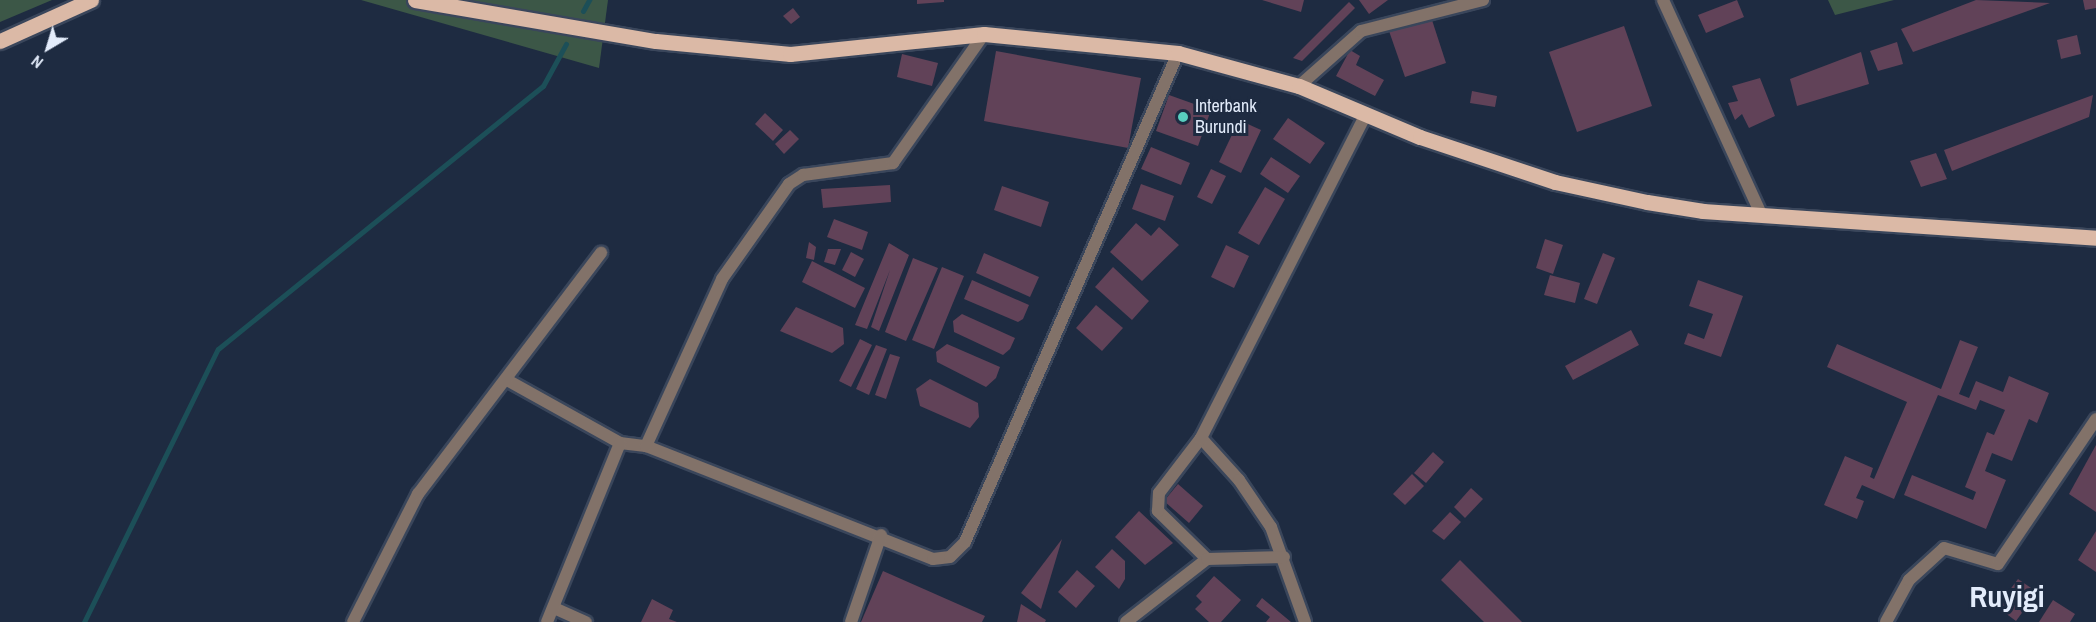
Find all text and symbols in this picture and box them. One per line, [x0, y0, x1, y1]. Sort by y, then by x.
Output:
north arrow [18, 18, 78, 78]
text: N [26, 51, 47, 74]
place label: Interbank Burundi [1195, 96, 1257, 138]
marker: Interbank Burundi [1176, 110, 1190, 124]
district label: Ruyigi [1969, 578, 2045, 614]

